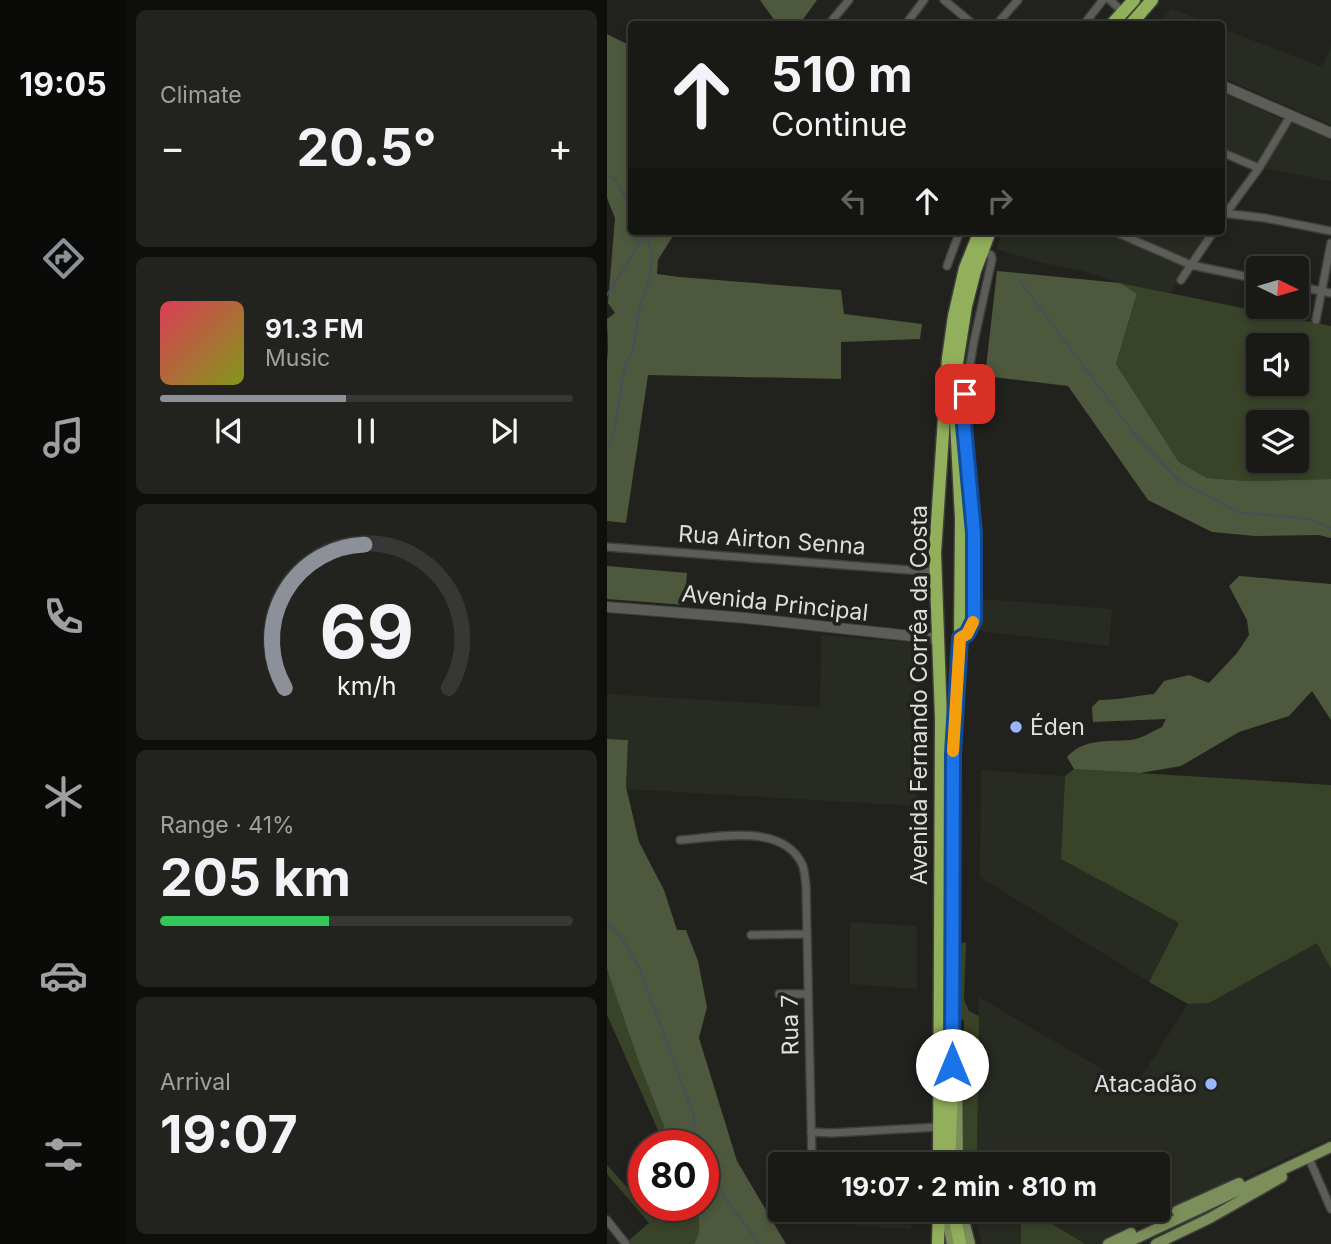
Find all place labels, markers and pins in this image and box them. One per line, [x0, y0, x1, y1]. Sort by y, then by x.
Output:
pin [935, 364, 995, 424]
place label: Éden [1030, 713, 1085, 741]
marker: Éden [1008, 719, 1024, 735]
place label: Atacadão [1094, 1070, 1197, 1098]
marker: Atacadão [1203, 1076, 1219, 1092]

